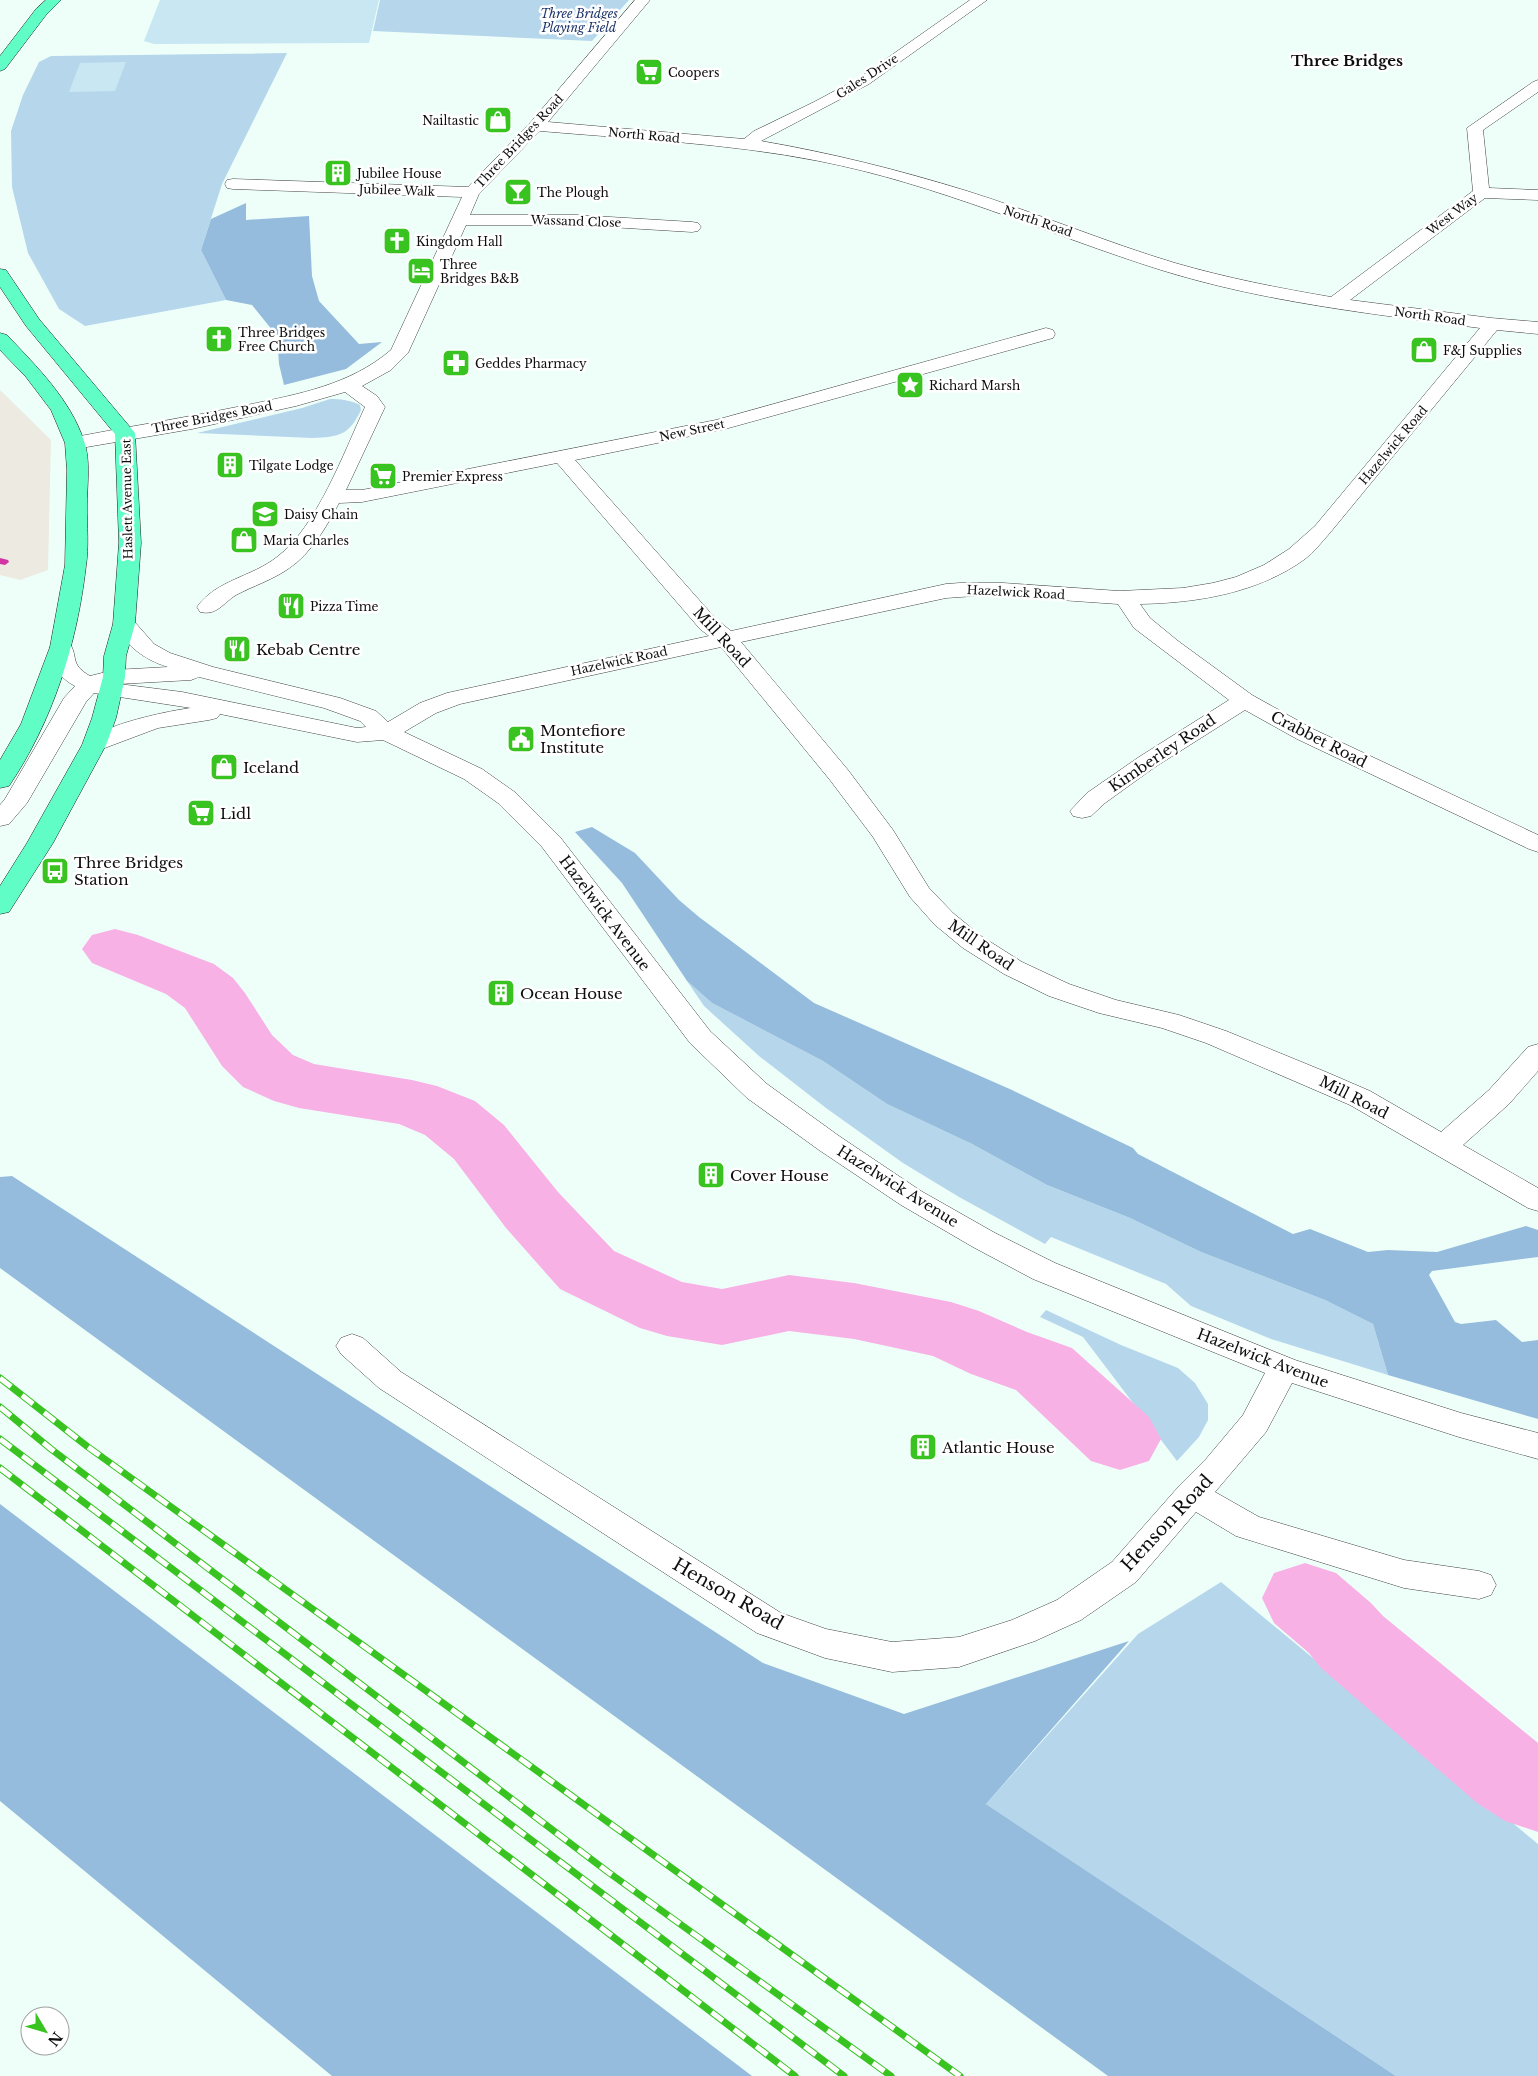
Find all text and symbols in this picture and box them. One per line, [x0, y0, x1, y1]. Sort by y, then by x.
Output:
park label: Three Bridges Playing Field [540, 6, 618, 35]
street label: Gales Drive [833, 50, 901, 102]
district label: Three Bridges [1291, 51, 1403, 70]
supermarket icon: Coopers [634, 57, 664, 87]
place label: Coopers [668, 65, 720, 80]
street label: Three Bridges Road [472, 91, 566, 191]
shop icon: Nailtastic [483, 105, 513, 135]
place label: Nailtastic [422, 113, 480, 128]
street label: North Road [607, 124, 681, 146]
building icon: Jubilee House [323, 158, 353, 188]
place label: Jubilee House [355, 166, 442, 181]
bar icon: The Plough [503, 177, 533, 207]
street label: Jubilee Walk [357, 181, 436, 199]
place label: The Plough [537, 185, 609, 200]
street label: West Way [1423, 190, 1481, 239]
street label: North Road [1001, 202, 1075, 240]
street label: Wassand Close [529, 212, 622, 230]
church icon: Kingdom Hall [382, 226, 412, 256]
place label: Kingdom Hall [416, 234, 503, 249]
hotel icon: Three Bridges B&B [406, 256, 436, 286]
place label: Three Bridges B&B [440, 257, 519, 286]
street label: North Road [1393, 304, 1467, 328]
church icon: Three Bridges Free Church [204, 324, 234, 354]
place label: Three Bridges Free Church [238, 325, 325, 354]
shop icon: F&J Supplies [1409, 335, 1439, 365]
place label: F&J Supplies [1443, 343, 1522, 358]
pharmacy icon: Geddes Pharmacy [441, 348, 471, 378]
place label: Geddes Pharmacy [475, 356, 587, 371]
place icon: Richard Marsh [895, 370, 925, 400]
place label: Richard Marsh [929, 378, 1020, 393]
street label: Three Bridges Road [150, 398, 274, 436]
street label: Hazelwick Road [1356, 402, 1430, 488]
street label: New Street [658, 416, 727, 444]
street label: Haslett Avenue East [118, 438, 136, 559]
building icon: Tilgate Lodge [215, 450, 245, 480]
place label: Tilgate Lodge [249, 458, 334, 473]
supermarket icon: Premier Express [368, 461, 398, 491]
place label: Premier Express [402, 469, 503, 484]
school or university icon: Daisy Chain [250, 499, 280, 529]
place label: Daisy Chain [284, 507, 358, 522]
shop icon: Maria Charles [229, 525, 259, 555]
place label: Maria Charles [263, 533, 349, 548]
street label: Hazelwick Road [966, 582, 1066, 602]
restaurant icon: Pizza Time [276, 591, 306, 621]
place label: Pizza Time [310, 599, 379, 614]
street label: Mill Road [689, 603, 755, 671]
restaurant icon: Kebab Centre [222, 634, 252, 664]
place label: Kebab Centre [256, 640, 360, 659]
street label: Hazelwick Road [569, 643, 669, 679]
street label: Crabbet Road [1268, 707, 1370, 771]
street label: Kimberley Road [1105, 710, 1219, 796]
place label: Montefiore Institute [540, 721, 626, 757]
public building icon: Montefiore Institute [506, 724, 536, 754]
shop icon: Iceland [209, 752, 239, 782]
place label: Iceland [243, 758, 299, 777]
supermarket icon: Lidl [186, 798, 216, 828]
place label: Lidl [220, 804, 251, 823]
street label: Hazelwick Avenue [555, 851, 655, 975]
place label: Three Bridges Station [74, 853, 183, 889]
bus stop icon: Three Bridges Station [40, 856, 70, 886]
street label: Mill Road [945, 916, 1017, 974]
building icon: Ocean House [486, 978, 516, 1008]
place label: Ocean House [520, 984, 623, 1003]
street label: Mill Road [1316, 1071, 1392, 1123]
street label: Hazelwick Avenue [834, 1141, 962, 1231]
building icon: Cover House [696, 1160, 726, 1190]
place label: Cover House [730, 1166, 829, 1185]
street label: Hazelwick Avenue [1194, 1324, 1332, 1392]
building icon: Atlantic House [908, 1432, 938, 1462]
place label: Atlantic House [941, 1438, 1055, 1457]
street label: Henson Road [1117, 1470, 1217, 1576]
street label: Henson Road [669, 1553, 787, 1635]
north arrow [20, 2006, 70, 2056]
text: N [44, 2028, 66, 2050]

